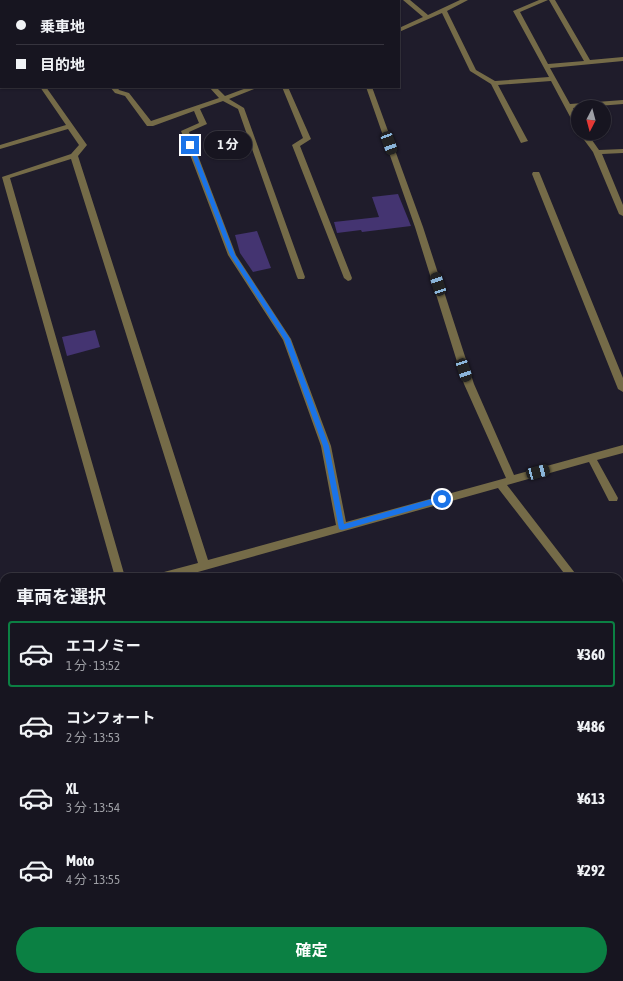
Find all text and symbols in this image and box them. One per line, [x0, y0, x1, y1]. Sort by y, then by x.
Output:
text: 乗車地 [40, 18, 85, 35]
text: 目的地 [40, 56, 85, 73]
north arrow [571, 100, 611, 140]
map controls [571, 100, 611, 140]
car [379, 130, 399, 156]
callout: 1 分 [204, 131, 252, 159]
route end [181, 136, 199, 154]
text: 1 分 [218, 137, 238, 152]
car [429, 271, 447, 297]
car [455, 357, 473, 383]
car [525, 463, 551, 481]
route start [433, 490, 451, 508]
text: 車両を選択 [16, 586, 106, 607]
icon: car [18, 636, 54, 672]
text: エコノミー [66, 637, 141, 654]
text: ¥360 [577, 646, 605, 663]
text: 1 分 · 13:52 [66, 658, 120, 673]
icon: car [18, 708, 54, 744]
text: コンフォート [66, 709, 156, 726]
text: ¥486 [577, 718, 605, 735]
text: 2 分 · 13:53 [66, 730, 120, 745]
icon: car [18, 780, 54, 816]
text: XL [66, 780, 79, 797]
text: ¥613 [577, 790, 605, 807]
text: 3 分 · 13:54 [66, 800, 120, 815]
icon: car [18, 852, 54, 888]
text: Moto [66, 852, 94, 869]
text: ¥292 [577, 862, 605, 879]
text: 4 分 · 13:55 [66, 872, 120, 887]
button: 確定 [16, 927, 607, 973]

